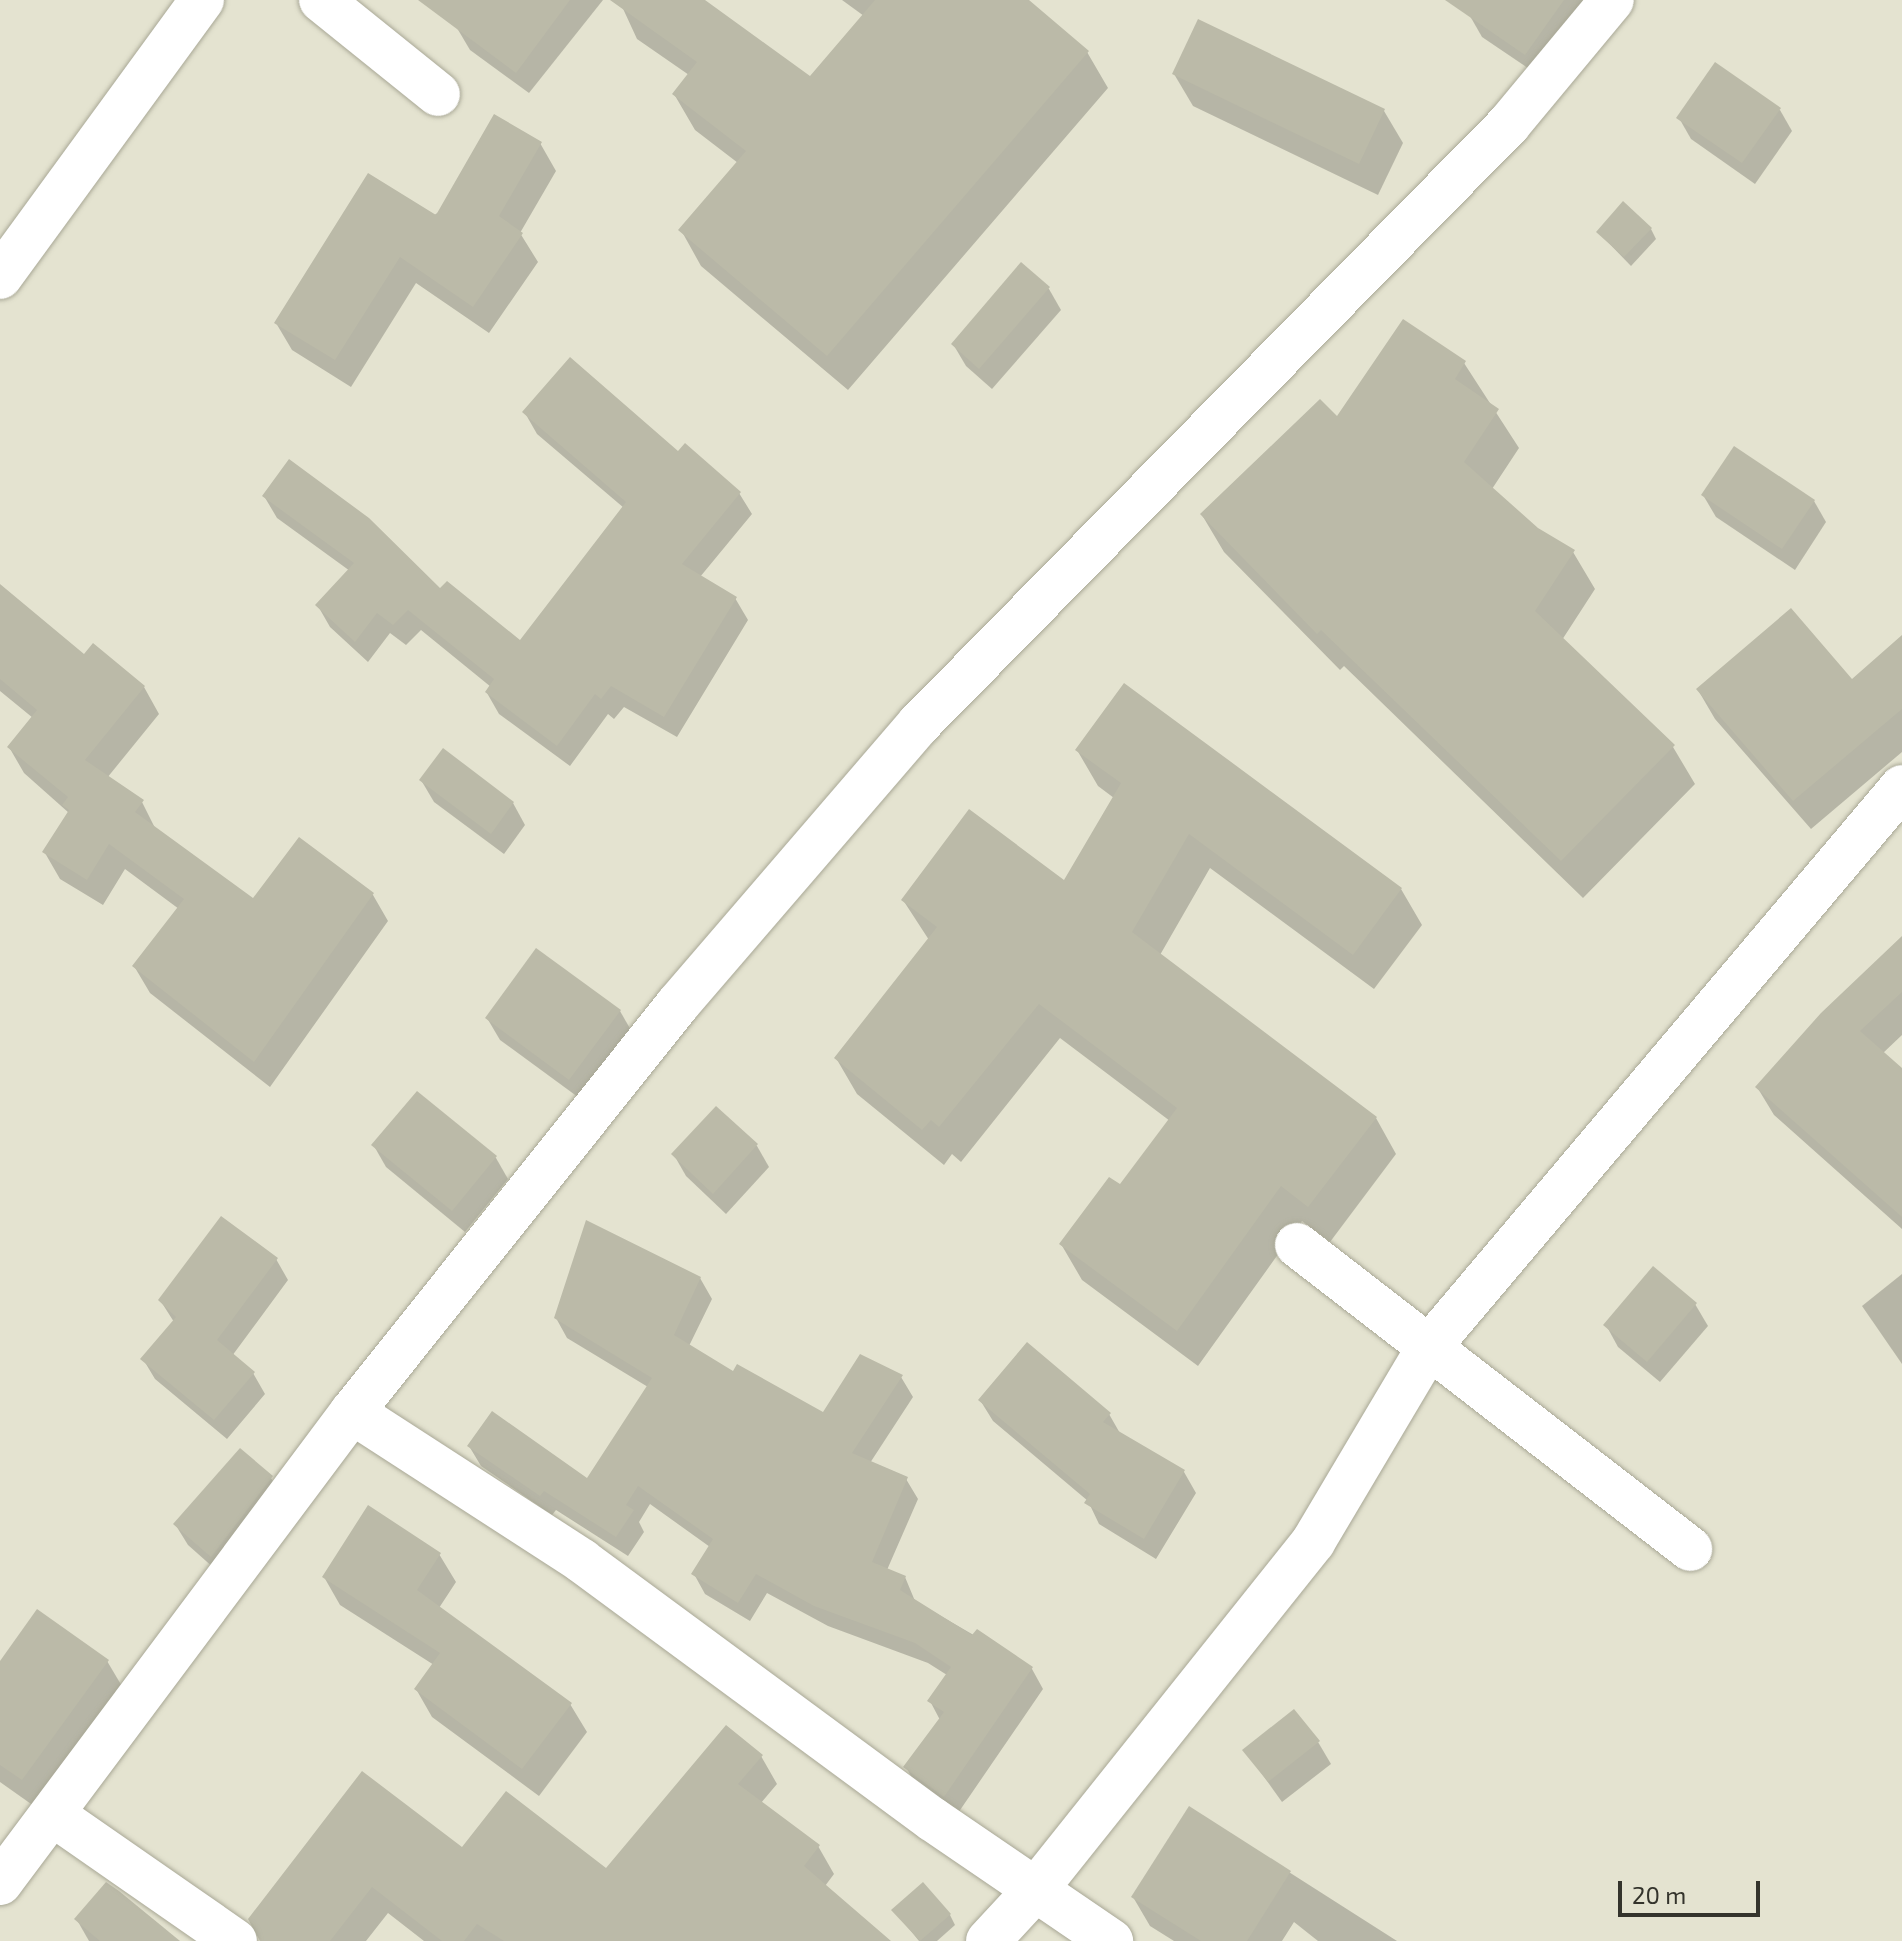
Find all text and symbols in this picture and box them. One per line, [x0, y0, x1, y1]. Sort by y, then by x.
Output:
scale bar [1622, 1865, 1764, 1915]
text: 20 m [1632, 1880, 1686, 1909]

